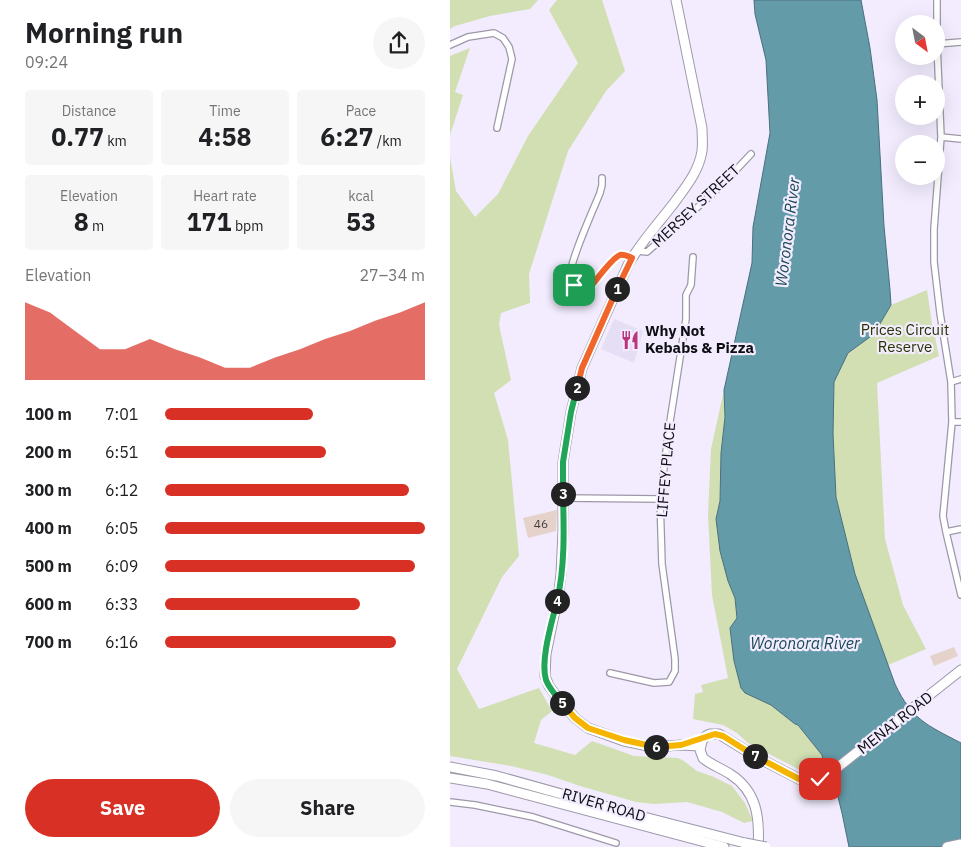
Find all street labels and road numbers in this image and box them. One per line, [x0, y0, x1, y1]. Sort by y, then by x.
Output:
street label: MERSEY STREET [648, 160, 744, 251]
street label: LIFFEY PLACE [652, 422, 679, 518]
street label: MENAI ROAD [853, 687, 936, 758]
street label: RIVER ROAD [560, 784, 648, 826]

